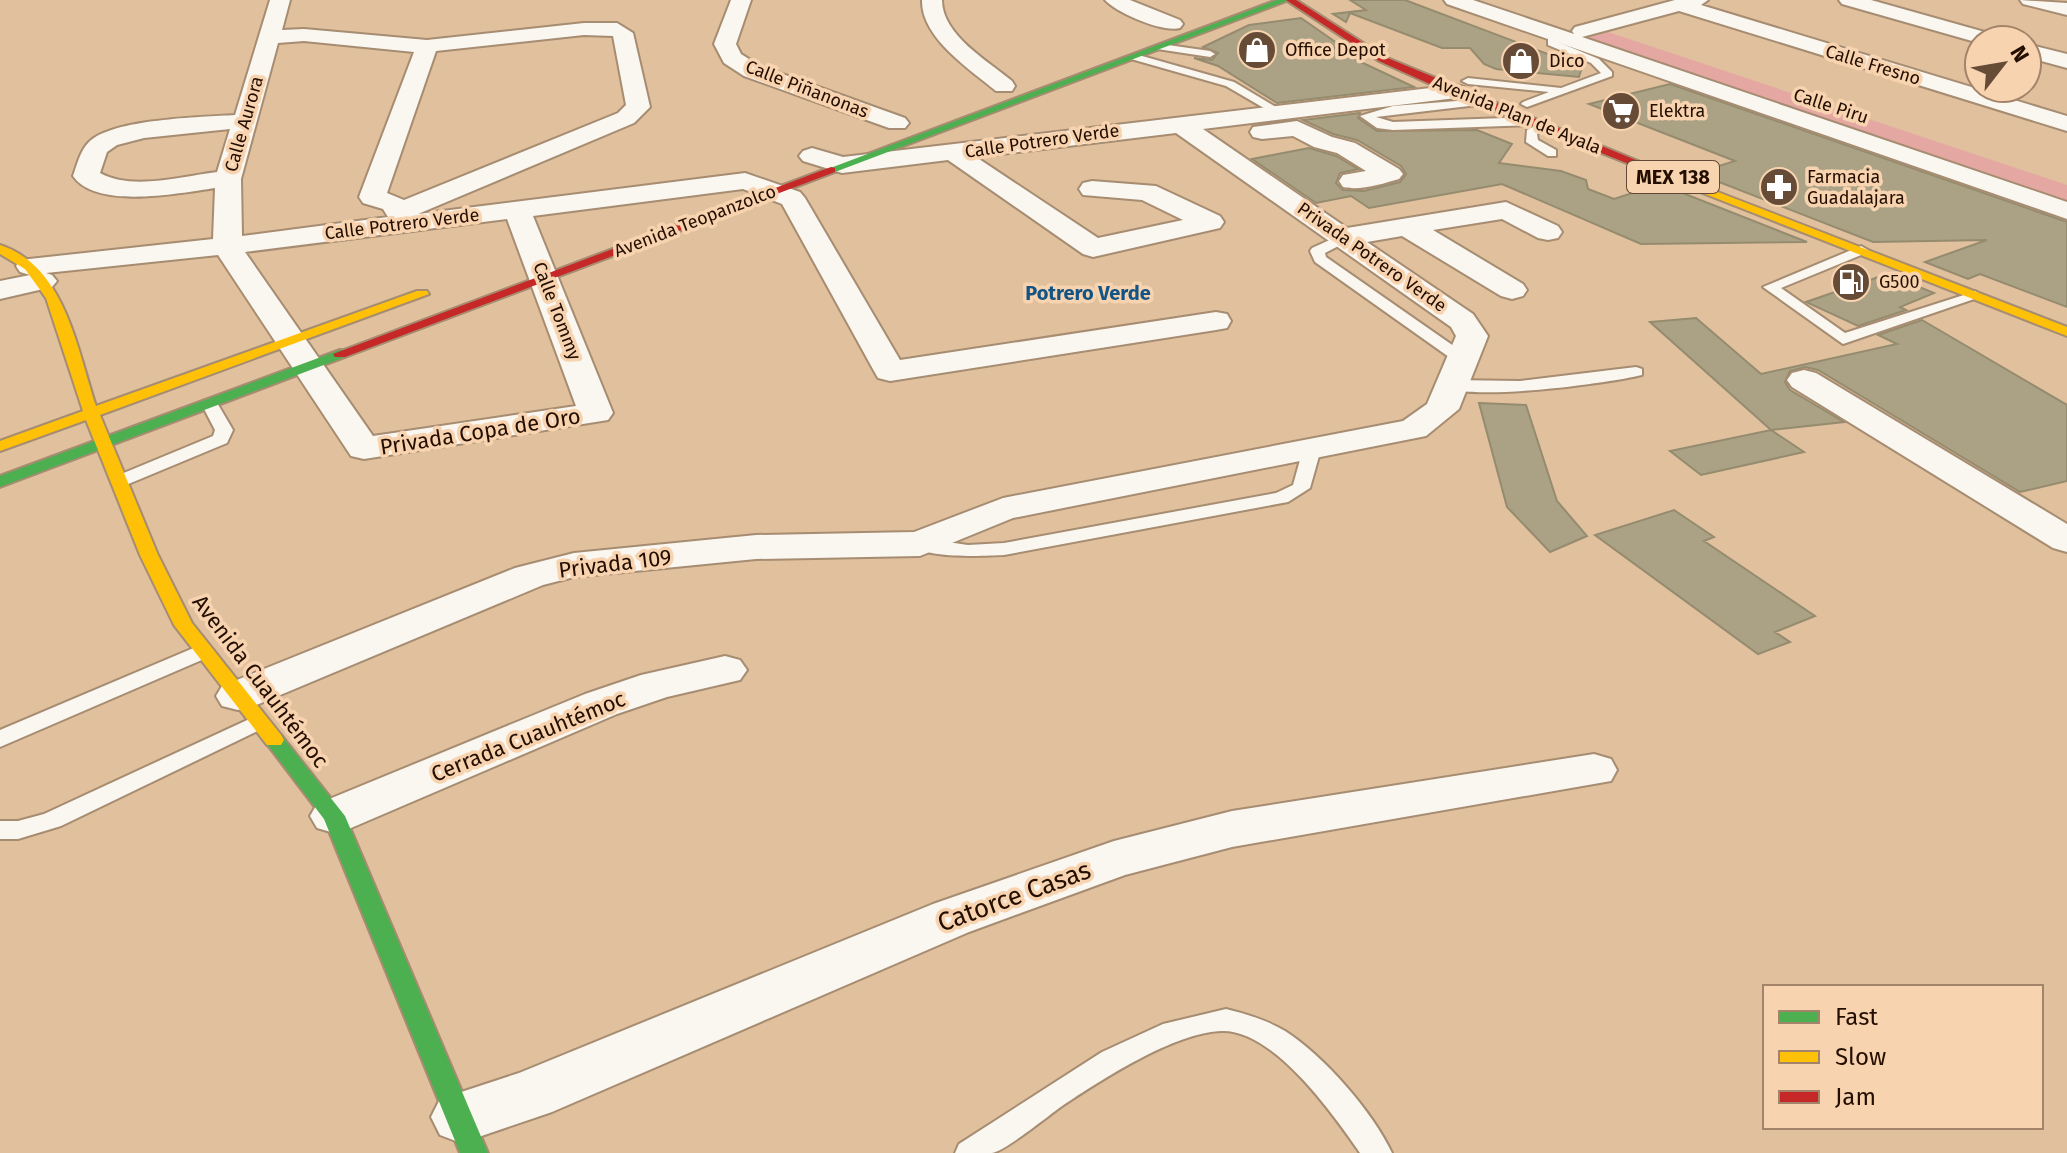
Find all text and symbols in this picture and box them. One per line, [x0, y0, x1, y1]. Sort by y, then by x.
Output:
north arrow [1963, 24, 2043, 104]
shop icon: Office Depot [1236, 29, 1278, 71]
place label: Office Depot [1285, 39, 1386, 61]
shop icon: Dico [1500, 40, 1542, 82]
street label: Calle Fresno [1823, 40, 1923, 90]
text: N [2004, 41, 2035, 67]
place label: Dico [1549, 50, 1584, 72]
street label: Calle Piñanonas [742, 55, 872, 123]
street label: Avenida Plan de Ayala [1430, 71, 1604, 159]
street label: Calle Aurora [220, 74, 268, 174]
street label: Calle Piru [1791, 84, 1871, 128]
supermarket icon: Elektra [1600, 90, 1642, 132]
place label: Elektra [1649, 100, 1705, 122]
street label: Calle Potrero Verde [963, 119, 1121, 163]
road number: MEX 138 [1627, 161, 1719, 193]
pharmacy icon: Farmacia Guadalajara [1758, 166, 1800, 208]
place label: Farmacia Guadalajara [1807, 166, 1905, 209]
street label: Avenida Teopanzolco [611, 180, 779, 262]
street label: Privada Potrero Verde [1293, 197, 1451, 317]
street label: Calle Potrero Verde [323, 204, 481, 244]
street label: Calle Tommy [528, 259, 586, 363]
fuel station icon: G500 [1830, 261, 1872, 303]
place label: G500 [1879, 271, 1919, 293]
district label: Potrero Verde [1025, 281, 1151, 305]
street label: Privada Copa de Oro [378, 402, 582, 461]
street label: Privada 109 [557, 543, 673, 584]
street label: Avenida Cuauhtémoc [187, 589, 334, 773]
street label: Cerrada Cuauhtémoc [427, 685, 629, 788]
street label: Catorce Casas [933, 854, 1095, 939]
legend [1763, 985, 2043, 1129]
text: Fast [1835, 1003, 1878, 1031]
text: Slow [1835, 1043, 1886, 1071]
text: Jam [1835, 1083, 1876, 1111]

